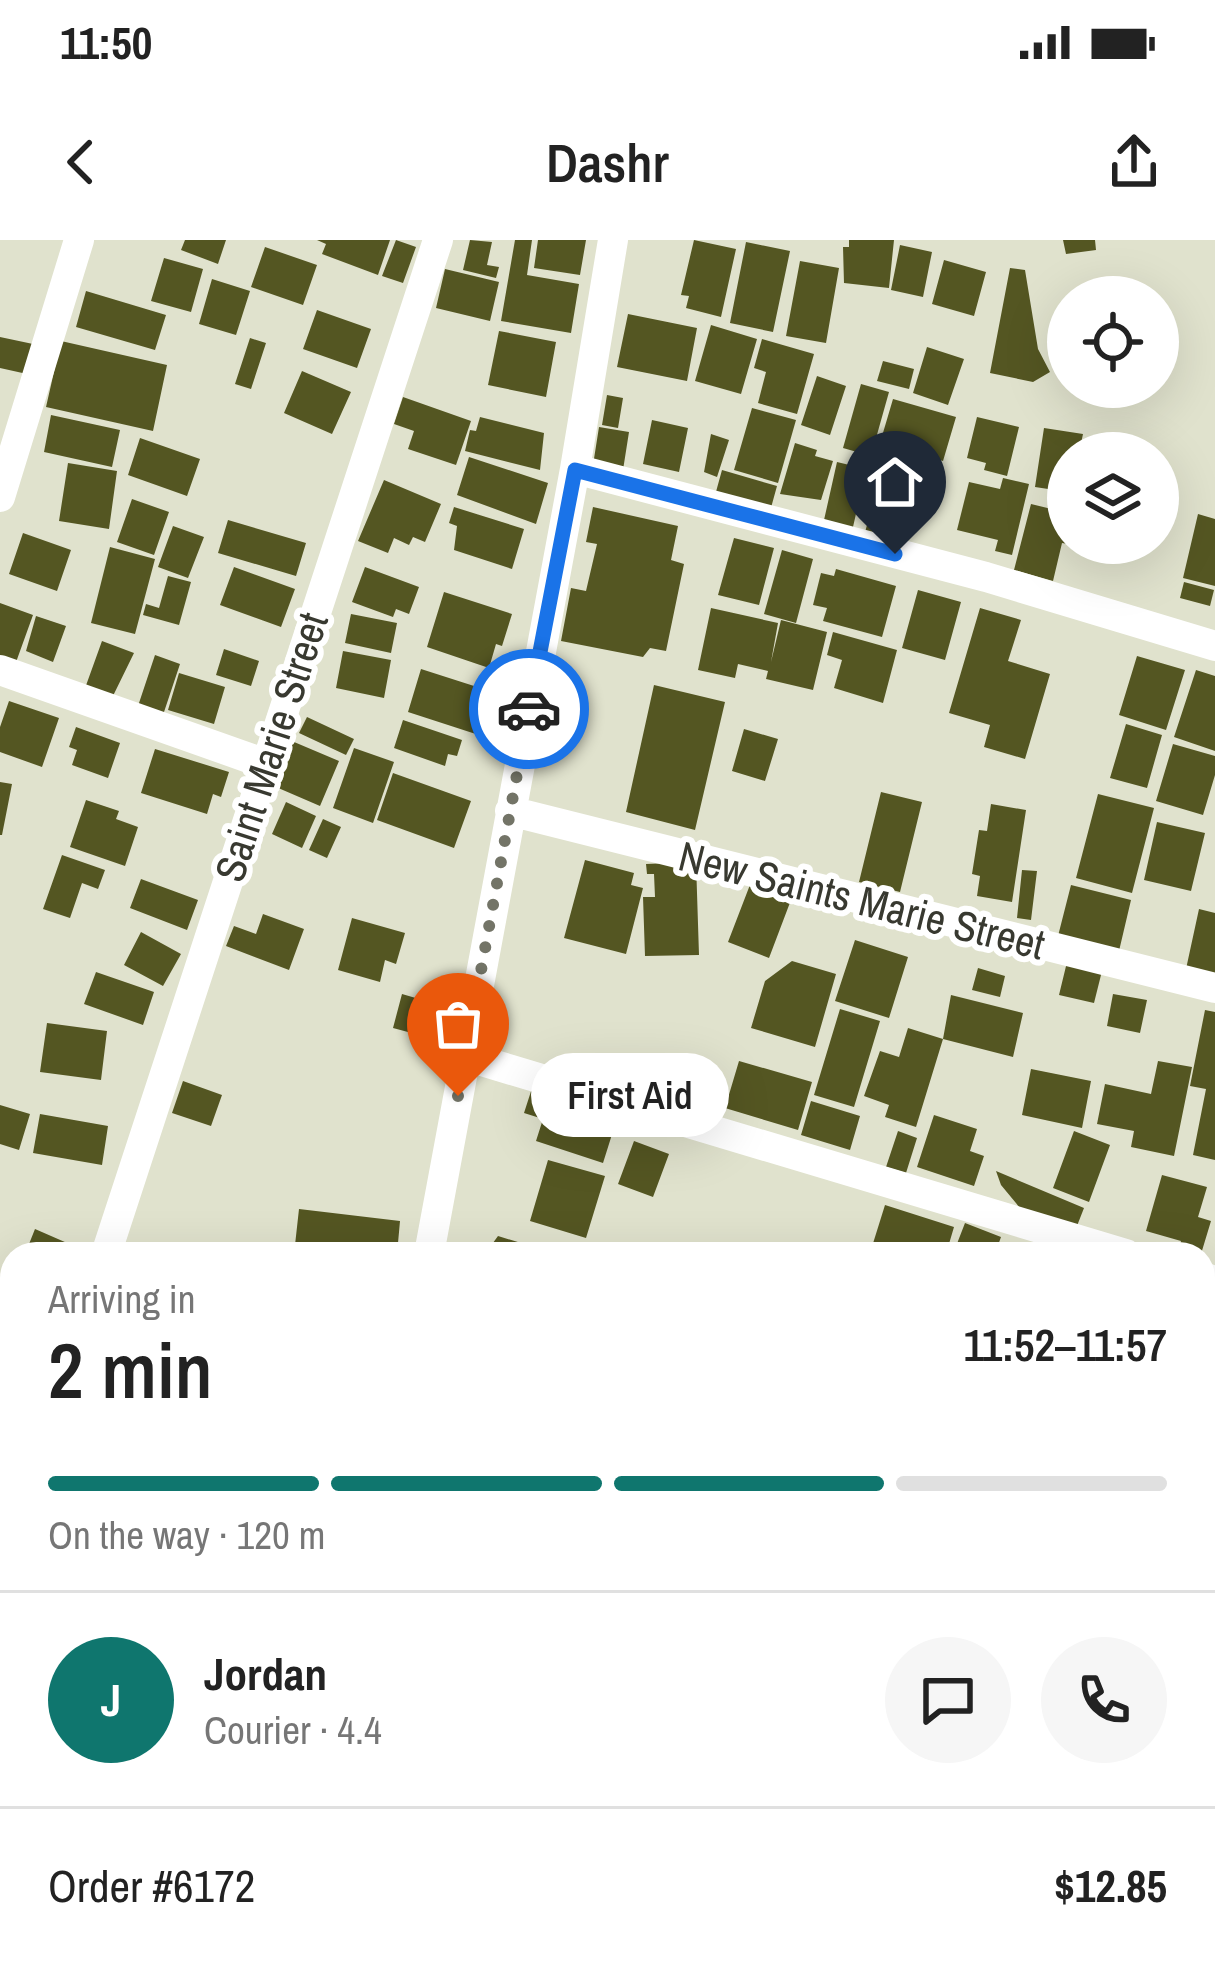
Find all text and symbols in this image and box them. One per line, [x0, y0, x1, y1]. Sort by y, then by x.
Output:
text: 11:50 [60, 12, 152, 73]
text: Dashr [546, 126, 669, 199]
icon: back [48, 129, 114, 195]
icon: share [1101, 129, 1167, 195]
map controls [1047, 276, 1179, 564]
button: locate [1047, 276, 1179, 408]
pin [844, 431, 946, 554]
button: layers [1047, 432, 1179, 564]
icon: home [862, 449, 928, 515]
street label: Saint Marie Street [201, 605, 341, 889]
courier [469, 649, 589, 769]
icon: car [496, 676, 562, 742]
street label: New Saints Marie Street [673, 827, 1051, 973]
pin [407, 973, 509, 1096]
icon: bag [425, 991, 491, 1057]
callout: First Aid [530, 1054, 728, 1138]
text: First Aid [567, 1069, 693, 1121]
text: Arriving in [48, 1273, 196, 1325]
text: 11:52–11:57 [964, 1314, 1167, 1375]
text: 2 min [48, 1317, 213, 1422]
text: On the way · 120 m [48, 1509, 325, 1561]
button: chat [885, 1637, 1011, 1763]
button: phone [1041, 1637, 1167, 1763]
text: Jordan [204, 1643, 327, 1704]
text: J [101, 1669, 121, 1730]
text: Courier · 4.4 [204, 1704, 382, 1756]
text: Order #6172 [48, 1855, 255, 1916]
text: $12.85 [1054, 1855, 1167, 1916]

